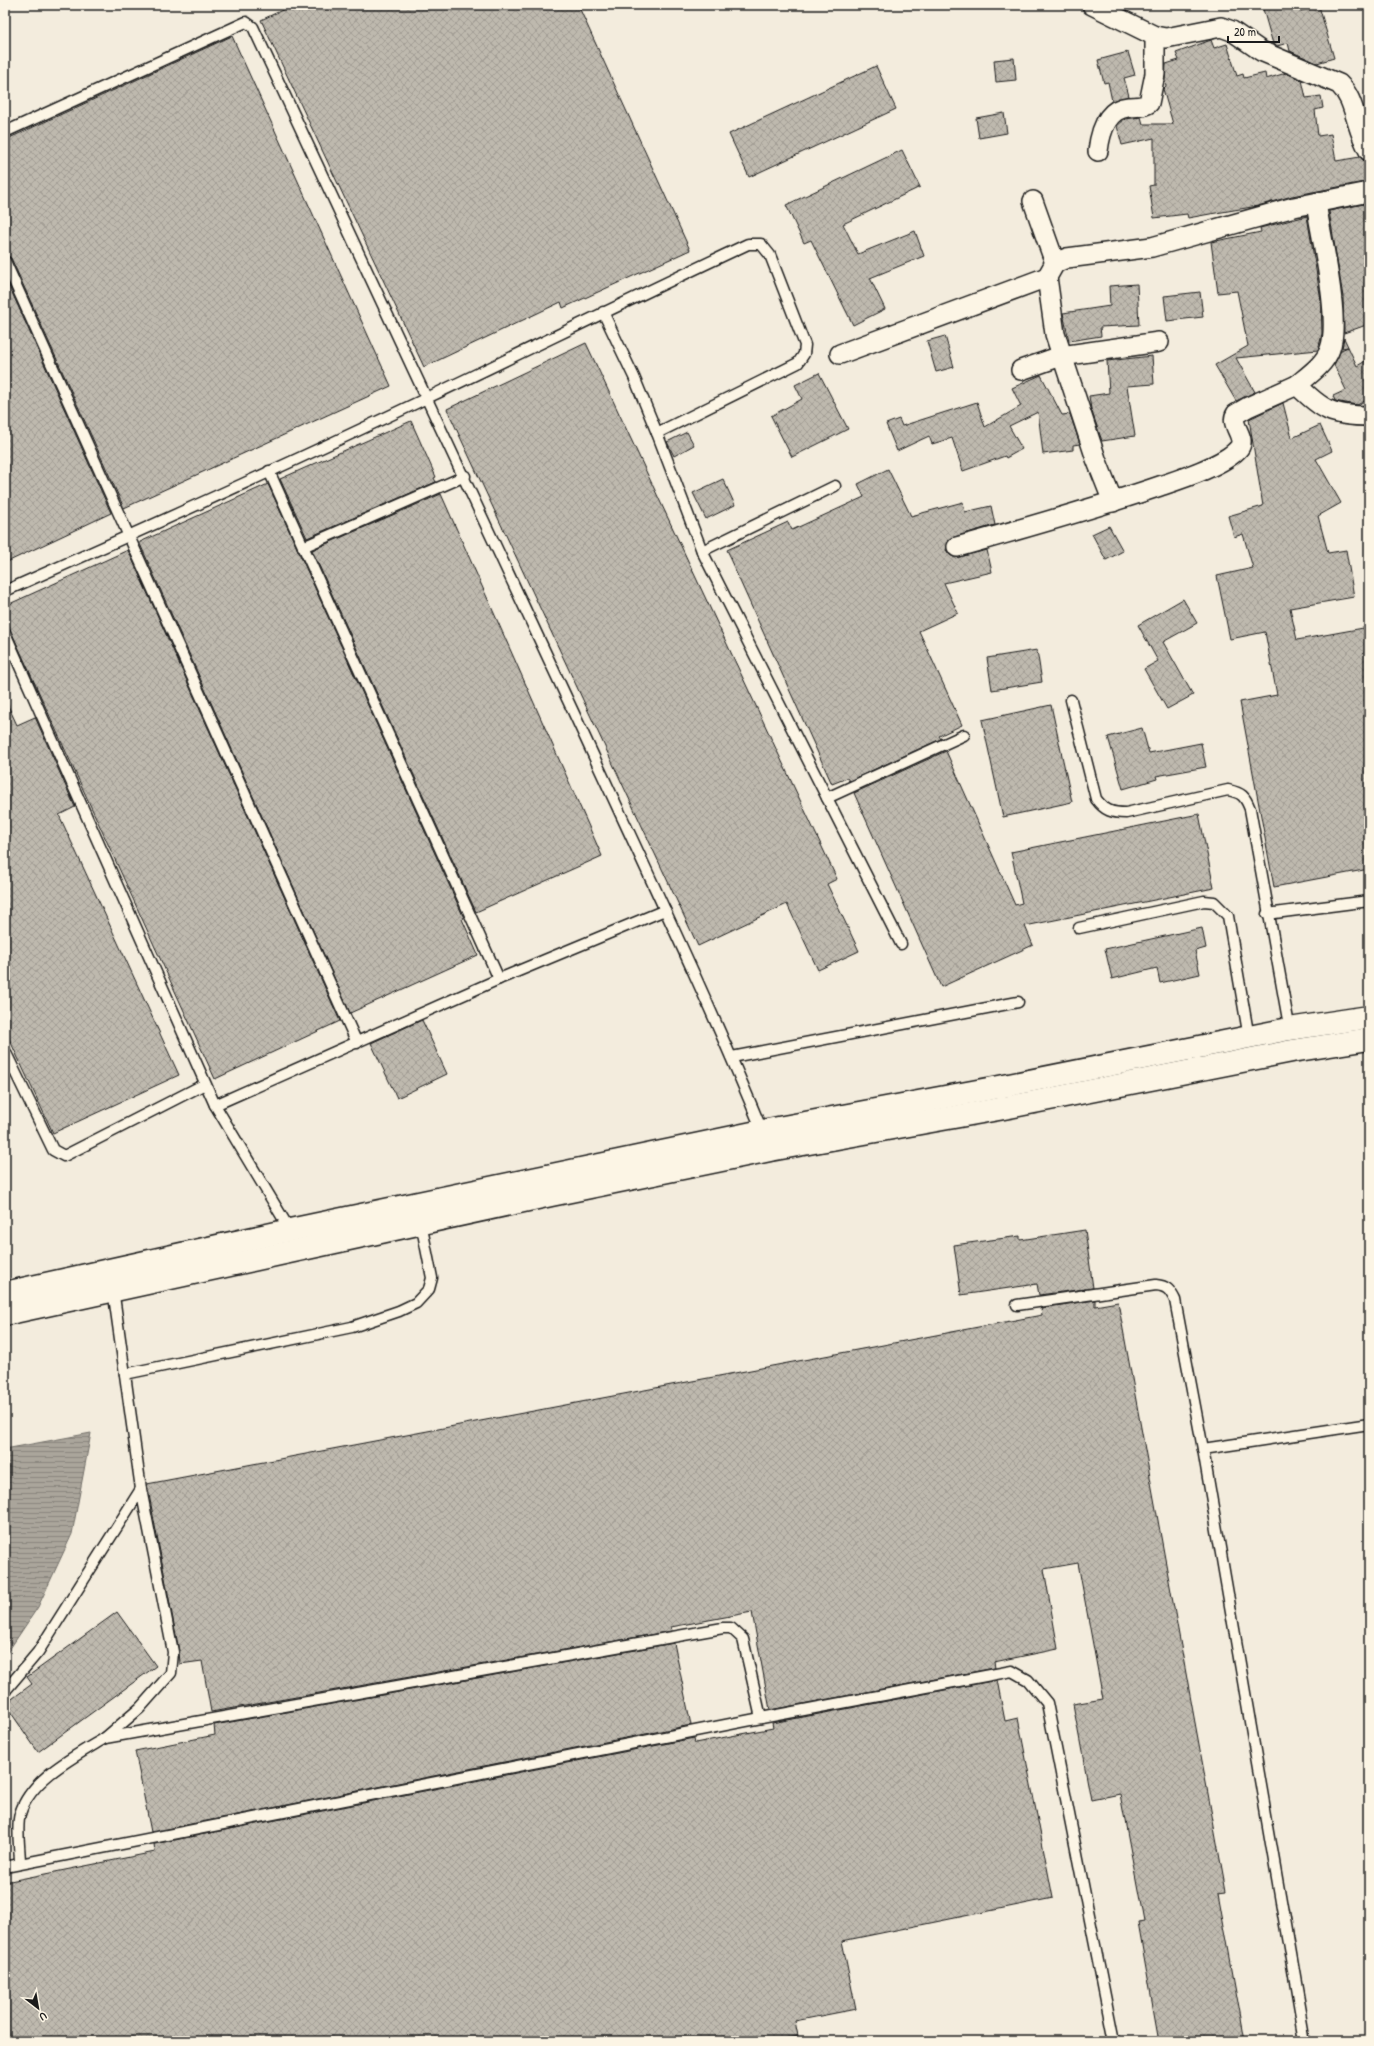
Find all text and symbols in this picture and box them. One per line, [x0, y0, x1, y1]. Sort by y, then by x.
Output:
scale bar [1228, 18, 1279, 44]
text: 20 m [1234, 23, 1256, 40]
north arrow [18, 1988, 58, 2028]
text: U [37, 2009, 49, 2024]

